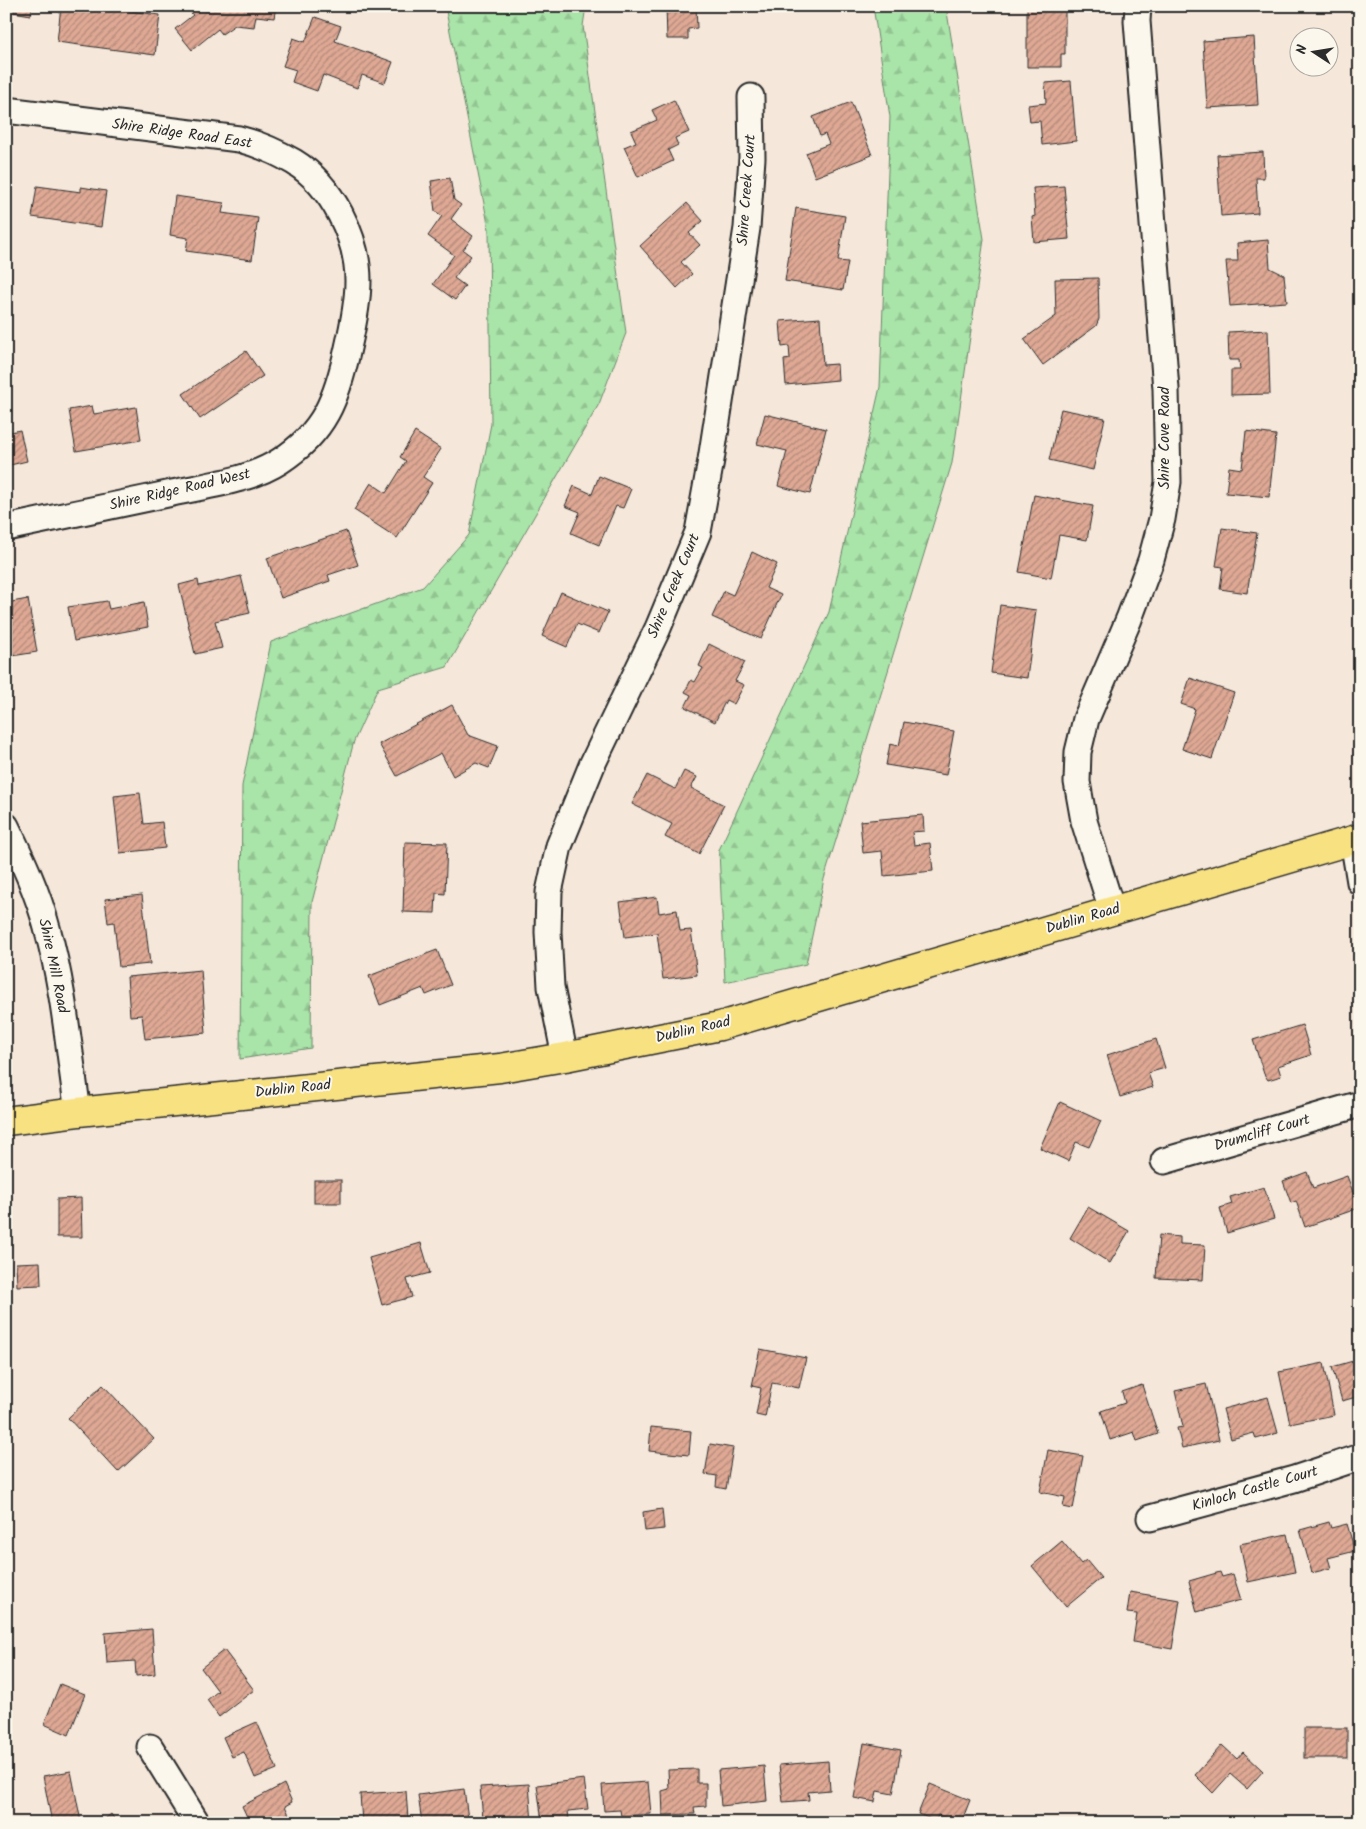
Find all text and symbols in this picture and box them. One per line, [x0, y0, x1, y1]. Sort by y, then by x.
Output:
north arrow [1288, 28, 1338, 78]
text: N [1291, 43, 1314, 56]
street label: Shire Ridge Road East [110, 112, 254, 156]
street label: Shire Creek Court [731, 133, 763, 246]
street label: Shire Cove Road [1153, 386, 1177, 489]
street label: Shire Ridge Road West [107, 462, 253, 518]
street label: Shire Creek Court [641, 530, 707, 642]
street label: Dublin Road [1043, 897, 1123, 941]
street label: Shire Mill Road [31, 916, 75, 1016]
street label: Dublin Road [653, 1010, 733, 1050]
street label: Dublin Road [254, 1073, 333, 1105]
street label: Drumcliff Court [1211, 1108, 1313, 1158]
street label: Kinloch Castle Court [1189, 1459, 1321, 1518]

